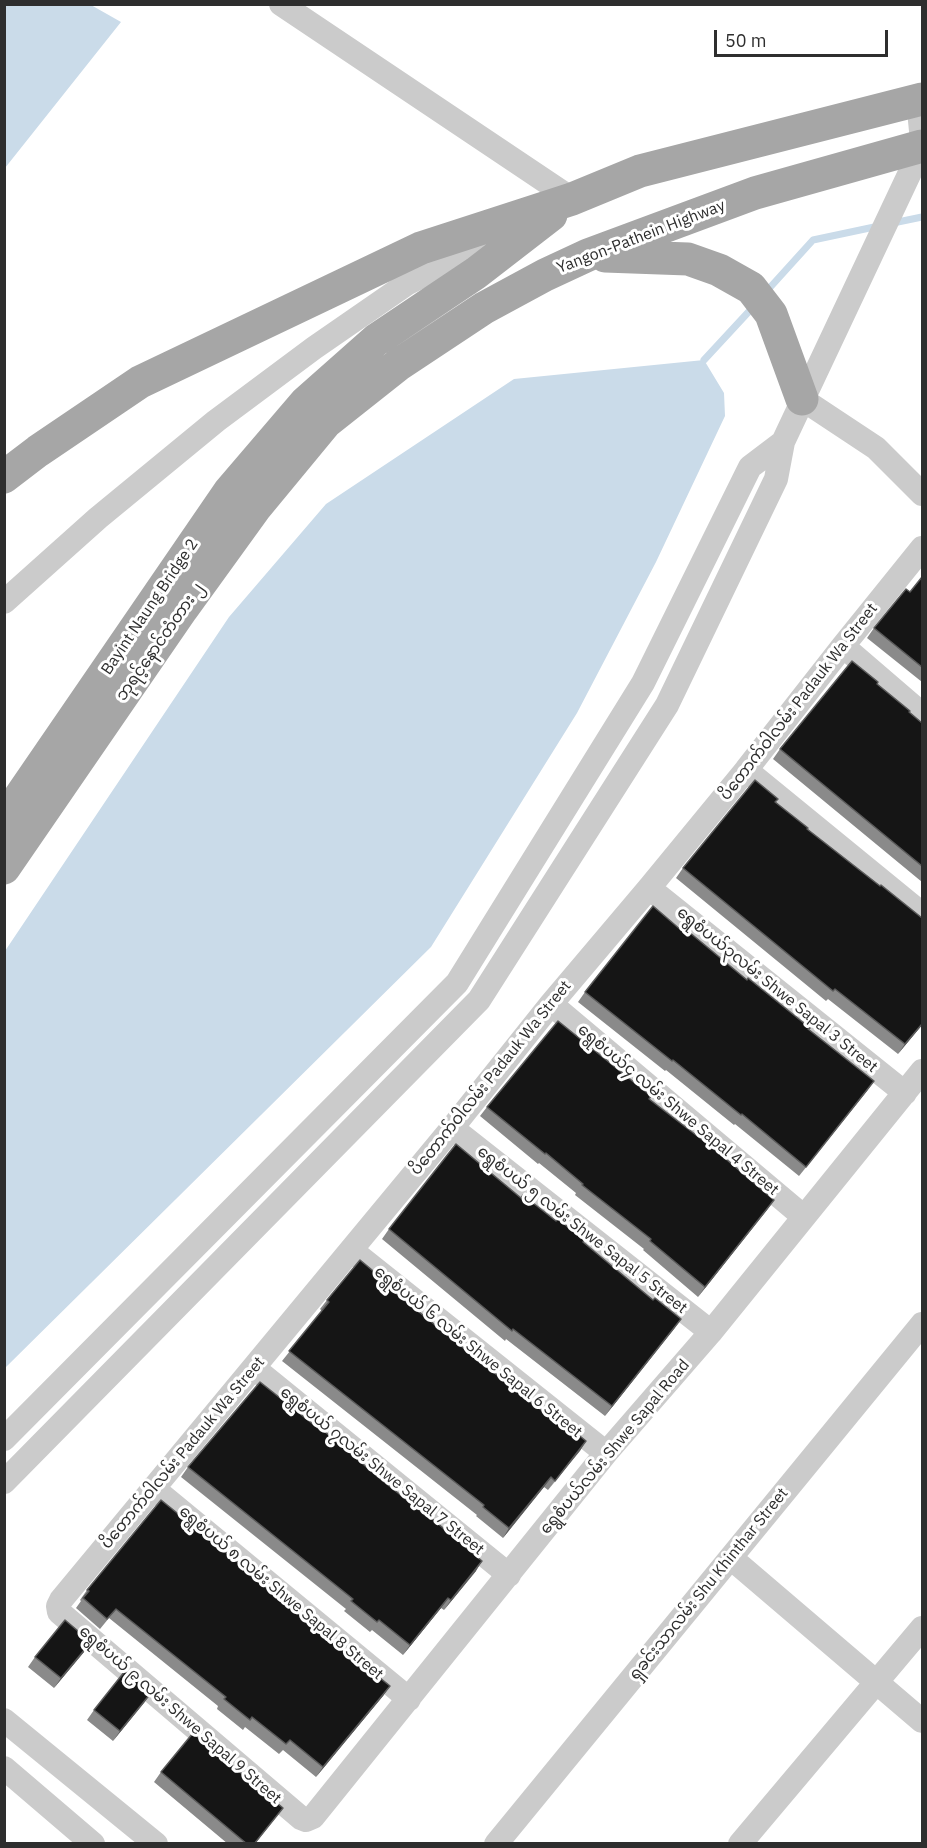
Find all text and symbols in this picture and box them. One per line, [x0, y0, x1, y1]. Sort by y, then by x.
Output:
scale bar [717, 18, 891, 56]
text: 50 m [725, 29, 767, 52]
street label: Yangon-Pathein Highway [554, 196, 728, 278]
street label: Bayint Naung Bridge 2 [97, 535, 203, 679]
street label: ဘုရင့်နောင်တံတား ၂ [112, 579, 208, 705]
street label: ပိတောက်ဝါလမ်း Padauk Wa Street [716, 600, 882, 804]
street label: ရွေစံပယ်၃လမ်း Shwe Sapal 3 Street [673, 903, 881, 1077]
street label: ပိတောက်ဝါလမ်း Padauk Wa Street [407, 977, 575, 1179]
street label: ရွေစံပယ်၄ လမ်း Shwe Sapal 4 Street [574, 1020, 782, 1200]
street label: ရွေစံပယ် ၅ လမ်း Shwe Sapal 5 Street [473, 1142, 691, 1318]
street label: ရွေစံပယ် ၆ လမ်း Shwe Sapal 6 Street [370, 1262, 586, 1442]
street label: ပိတောက်ဝါလမ်း Padauk Wa Street [97, 1353, 269, 1553]
street label: ရွေစံပယ်လမ်း Shwe Sapal Road [536, 1356, 694, 1538]
street label: ရွေစံပယ် ၇လမ်း Shwe Sapal 7 Street [276, 1383, 488, 1559]
street label: ရှခင်းသာလမ်း Shu Khinthar Street [626, 1484, 792, 1684]
street label: ရွေစံပယ် ၈ လမ်း Shwe Sapal 8 Street [175, 1502, 387, 1684]
street label: ရွေစံပယ် ၉ လမ်း Shwe Sapal 9 Street [75, 1622, 285, 1808]

